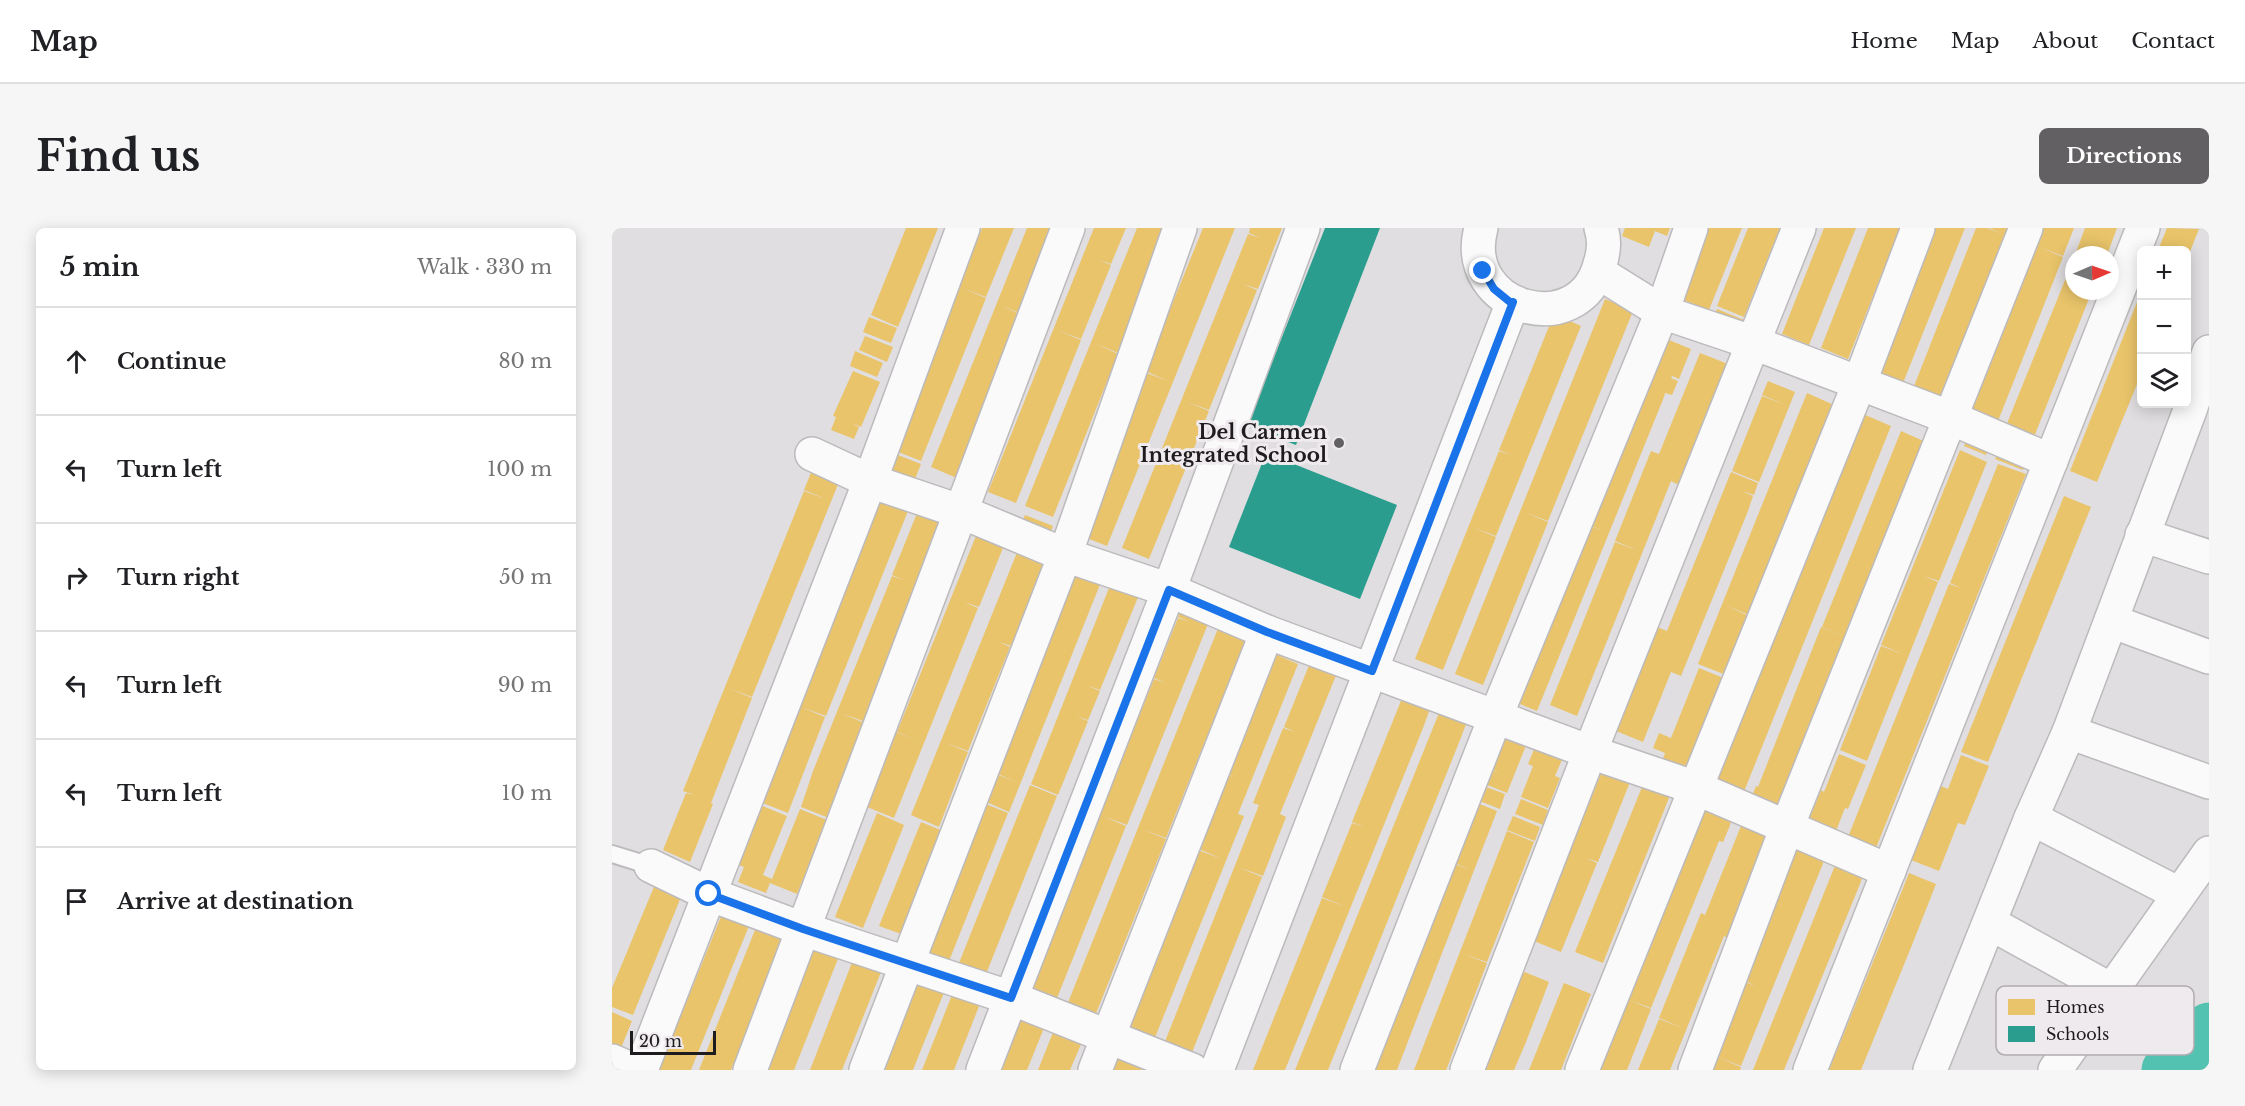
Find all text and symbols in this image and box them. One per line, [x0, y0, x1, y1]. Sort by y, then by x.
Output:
text: Map [30, 24, 98, 59]
text: Home [1851, 28, 1918, 54]
text: Map [1951, 28, 1999, 54]
text: About [2032, 28, 2098, 54]
text: Contact [2131, 28, 2215, 54]
button: Directions [2039, 128, 2209, 184]
text: Find us [36, 130, 200, 182]
north arrow [2065, 246, 2119, 300]
map controls [2137, 246, 2191, 408]
button: + [2137, 246, 2191, 300]
text: 5 min [60, 251, 139, 283]
text: Walk · 330 m [417, 255, 552, 279]
route end [1469, 257, 1495, 283]
button: − [2137, 300, 2191, 354]
icon: ahead [60, 345, 93, 378]
text: Continue [117, 348, 226, 375]
text: 80 m [498, 349, 552, 373]
button: layers [2137, 354, 2191, 408]
place label: Del Carmen Integrated School [1140, 420, 1327, 467]
marker: Del Carmen Integrated School [1332, 436, 1346, 450]
icon: left [60, 453, 93, 486]
text: Turn left [117, 456, 222, 483]
text: 100 m [487, 457, 552, 481]
icon: right [60, 561, 93, 594]
text: Turn right [117, 564, 239, 591]
text: 50 m [499, 565, 552, 589]
icon: left [60, 669, 93, 702]
text: Turn left [117, 672, 222, 699]
text: 90 m [498, 673, 552, 697]
icon: left [60, 777, 93, 810]
text: Turn left [117, 780, 222, 807]
text: 10 m [502, 781, 552, 805]
route start [695, 880, 721, 906]
icon: arrive [60, 885, 93, 918]
text: Arrive at destination [117, 888, 354, 915]
legend [1996, 986, 2194, 1055]
text: Homes [2046, 997, 2104, 1017]
text: Schools [2046, 1024, 2109, 1044]
scale bar [630, 1028, 716, 1056]
text: 20 m [639, 1031, 682, 1051]

